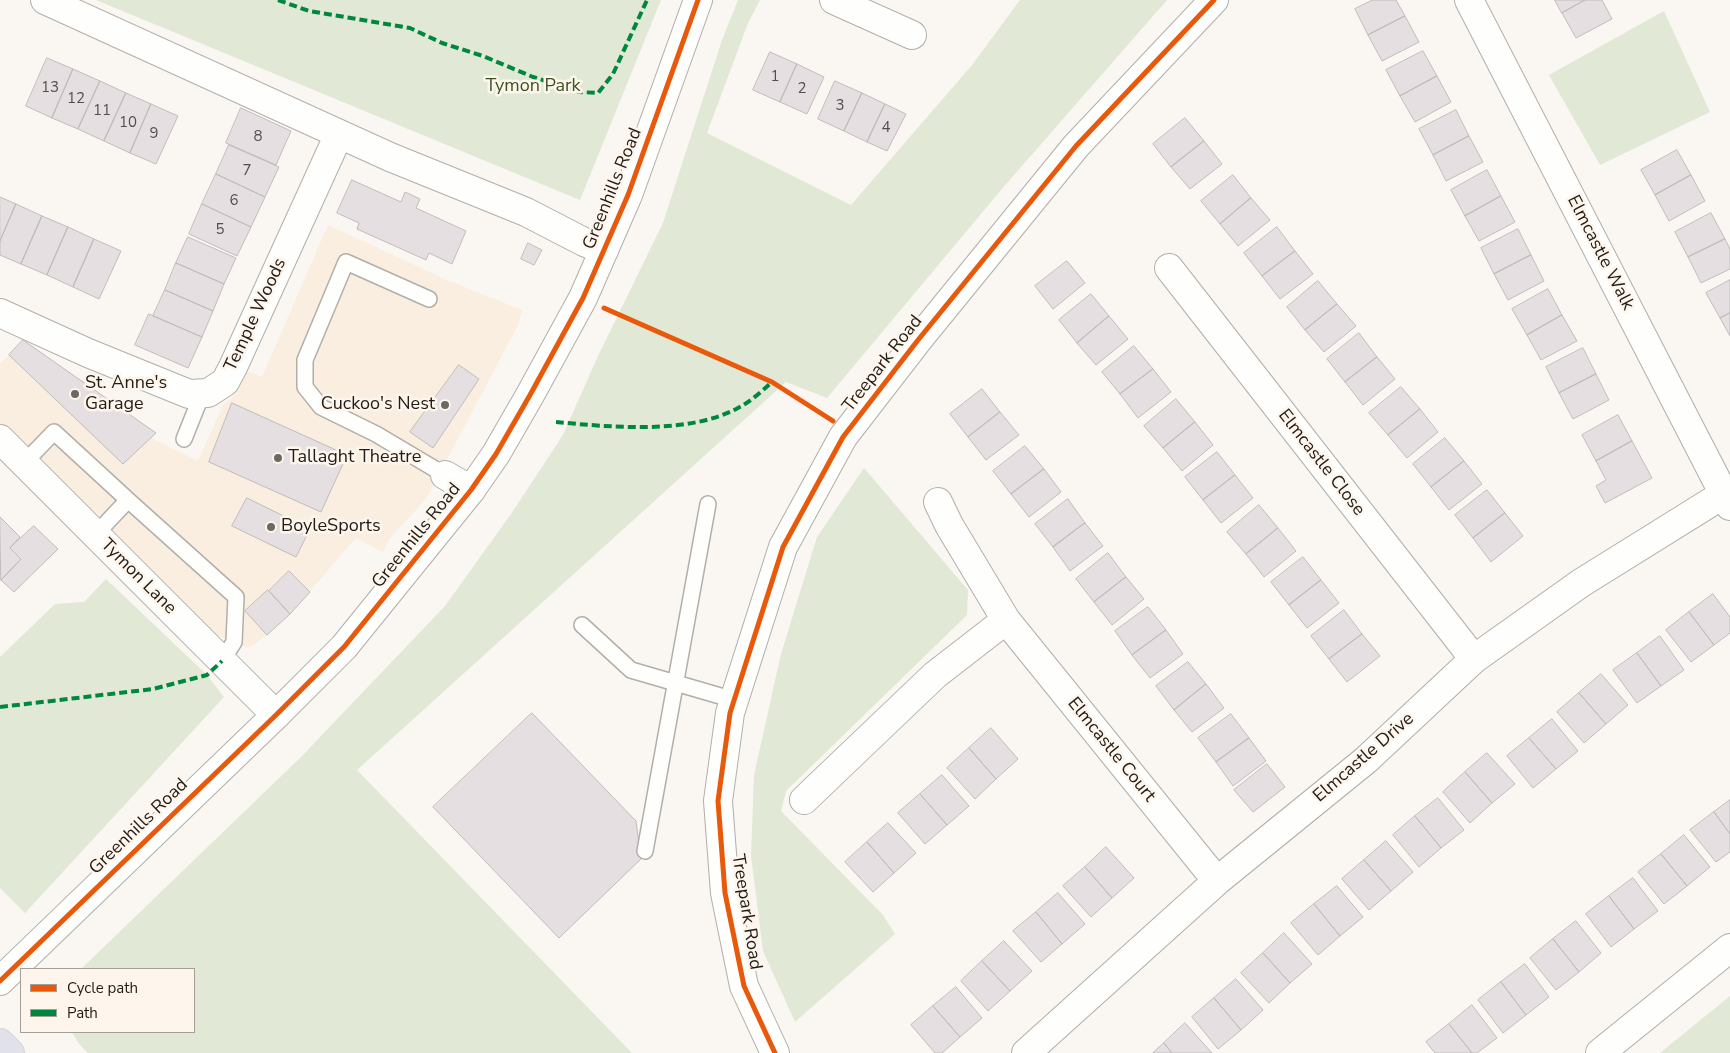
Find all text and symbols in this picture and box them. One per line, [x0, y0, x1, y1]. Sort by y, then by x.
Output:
house number: 1 [771, 68, 779, 86]
park label: Tymon Park [485, 76, 581, 98]
house number: 13 [41, 79, 59, 97]
house number: 2 [798, 80, 806, 98]
house number: 12 [67, 90, 85, 108]
house number: 3 [836, 97, 844, 115]
house number: 11 [93, 102, 111, 120]
house number: 10 [119, 114, 137, 132]
house number: 4 [882, 119, 890, 137]
house number: 9 [150, 125, 158, 143]
street label: Greenhills Road [579, 125, 647, 253]
house number: 8 [254, 128, 262, 146]
house number: 7 [243, 162, 251, 180]
house number: 6 [230, 192, 238, 210]
street label: Elmcastle Walk [1562, 192, 1638, 314]
house number: 5 [216, 221, 224, 239]
street label: Temple Woods [220, 255, 292, 375]
street label: Treepark Road [838, 311, 928, 417]
place label: St. Anne's Garage [85, 373, 167, 416]
marker: St. Anne's Garage [69, 388, 81, 400]
place label: Cuckoo's Nest [321, 394, 435, 416]
marker: Cuckoo's Nest [439, 399, 451, 411]
street label: Elmcastle Close [1273, 406, 1369, 520]
place label: Tallaght Theatre [288, 447, 421, 469]
marker: Tallaght Theatre [272, 452, 284, 464]
street label: Greenhills Road [368, 479, 466, 593]
place label: BoyleSports [281, 516, 381, 538]
marker: BoyleSports [265, 521, 277, 533]
street label: Tymon Lane [96, 535, 180, 619]
street label: Elmcastle Court [1062, 693, 1160, 807]
street label: Elmcastle Drive [1309, 709, 1419, 807]
street label: Greenhills Road [85, 774, 193, 880]
street label: Treepark Road [726, 853, 766, 971]
legend [20, 968, 195, 1033]
text: Cycle path [67, 978, 138, 998]
text: Path [67, 1003, 98, 1023]

